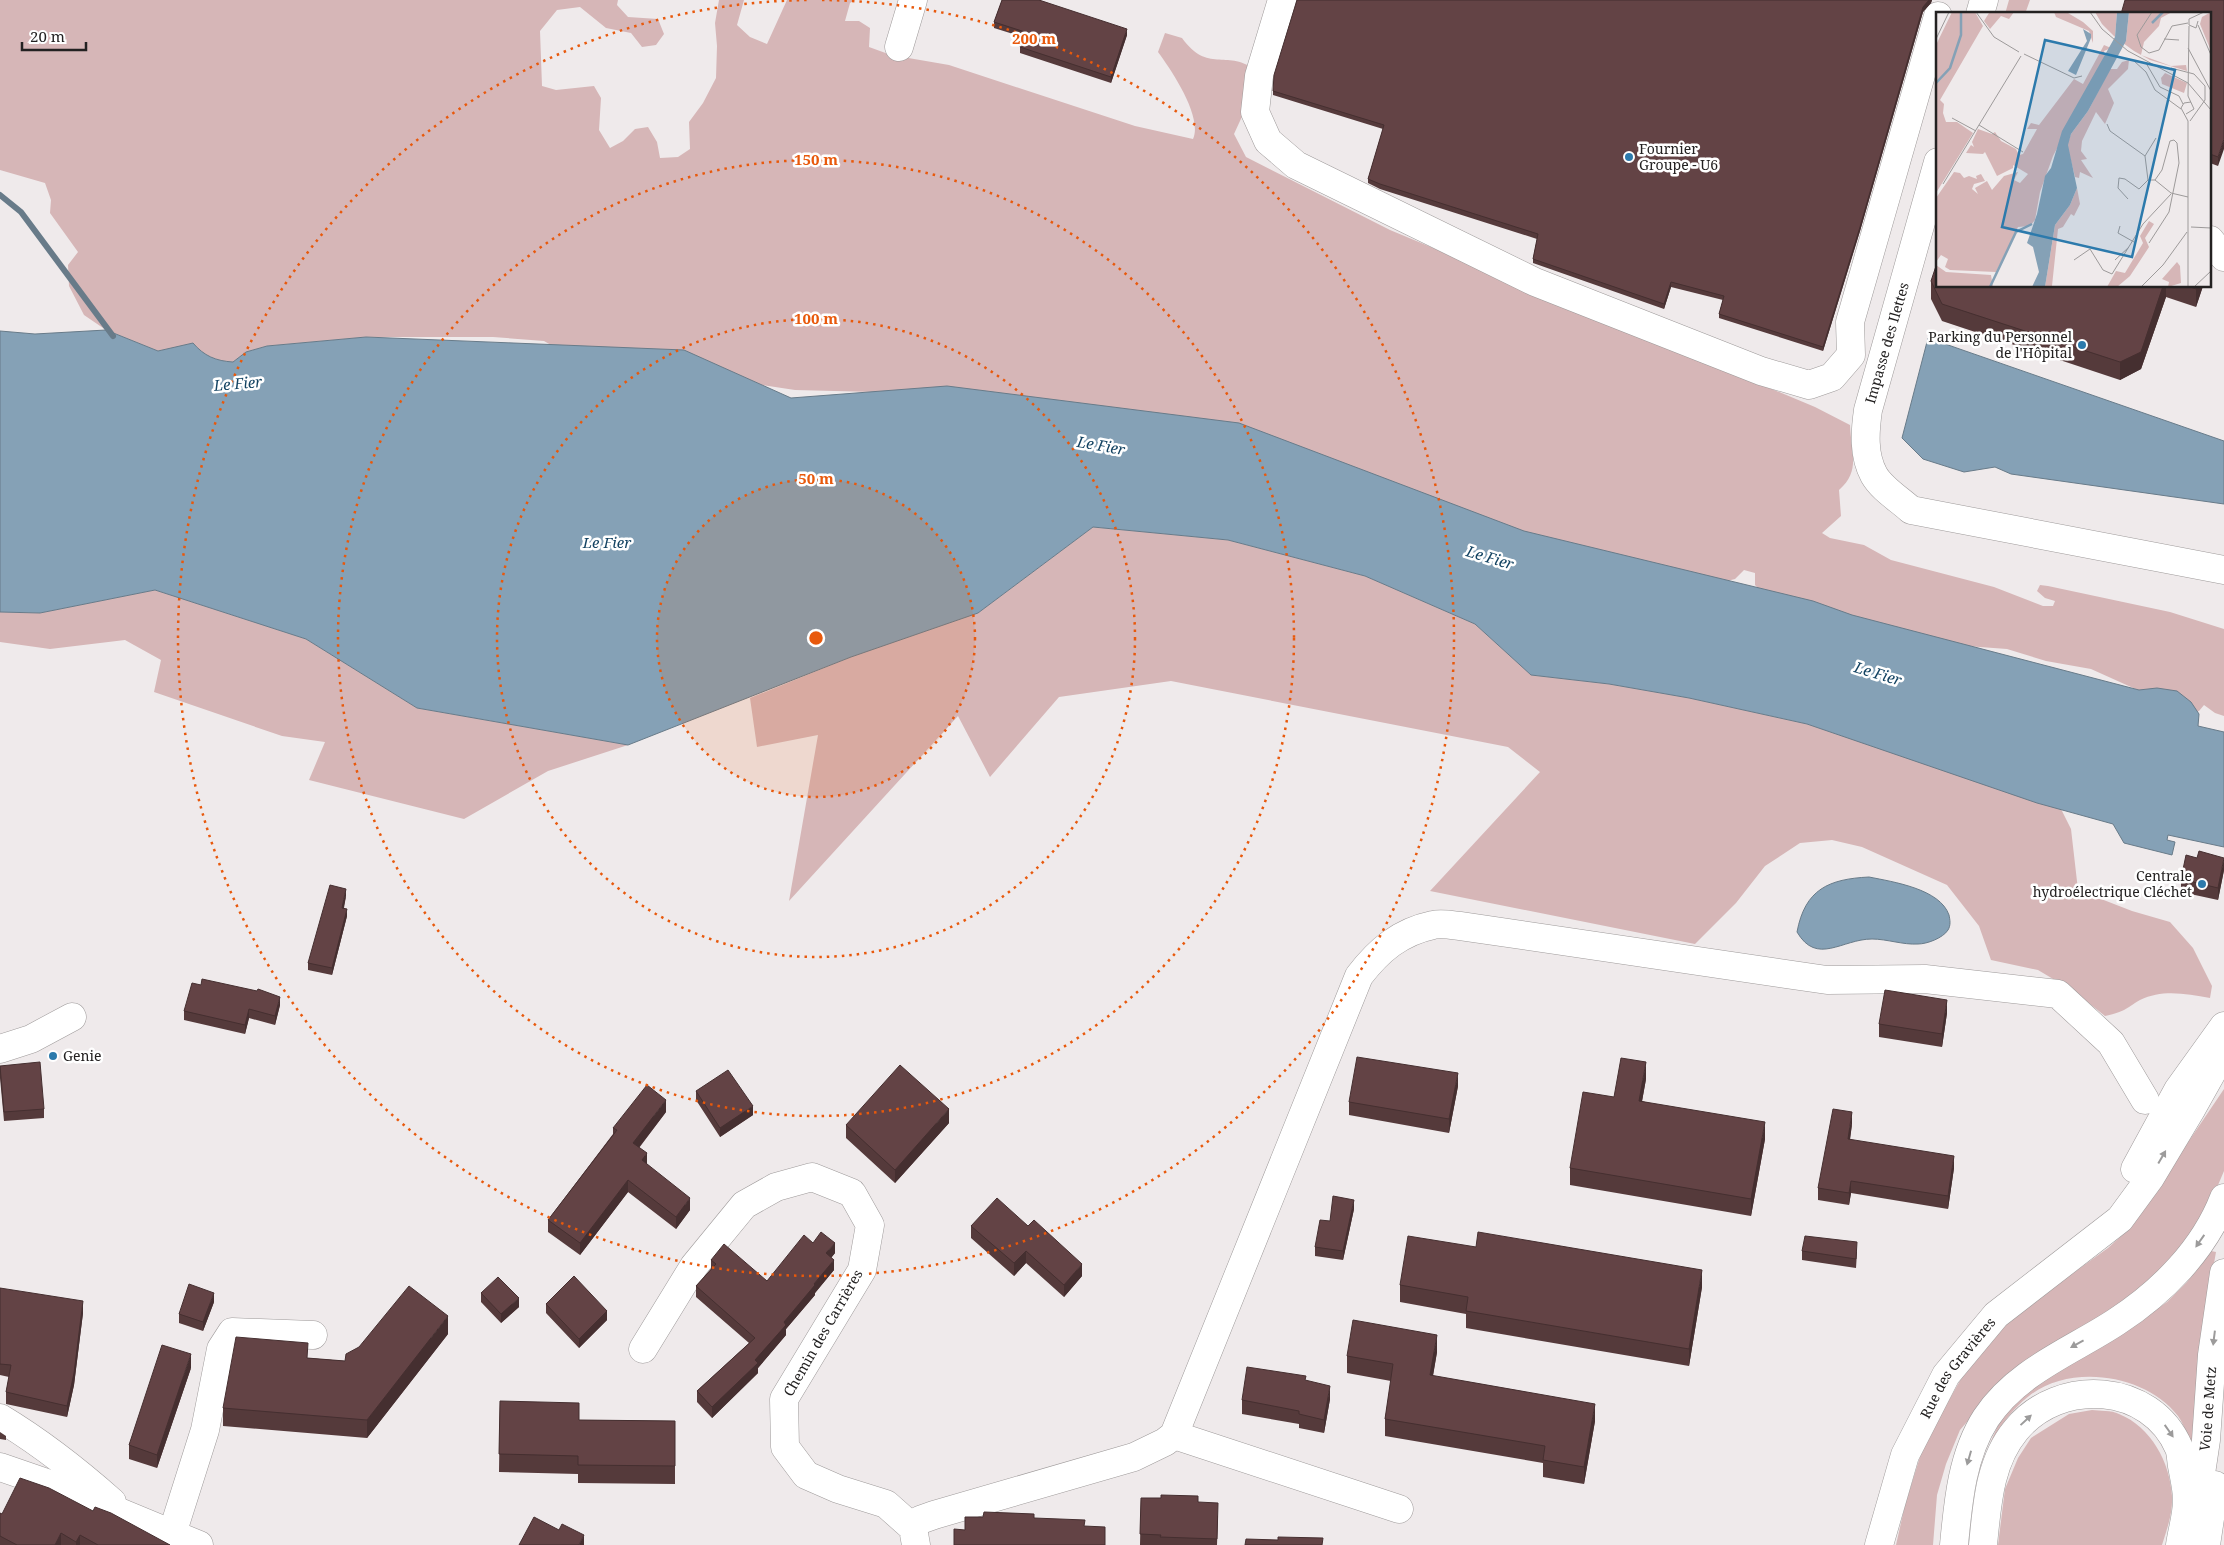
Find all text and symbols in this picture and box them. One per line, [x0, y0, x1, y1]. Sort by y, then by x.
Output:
inset map [1936, 12, 2212, 288]
scale bar [22, 20, 86, 52]
text: 20 m [30, 26, 65, 46]
text: 200 m [1012, 28, 1056, 48]
place label: Fournier Groupe - U6 [1639, 139, 1718, 174]
text: 150 m [794, 149, 838, 169]
marker: Fournier Groupe - U6 [1623, 151, 1635, 163]
street label: Impasse des Ilettes [1860, 280, 1913, 406]
text: 100 m [794, 308, 838, 328]
place label: Parking du Personnel de l'Hôpital [1928, 327, 2073, 362]
marker: Parking du Personnel de l'Hôpital [2076, 339, 2088, 351]
water label: Le Fier [212, 371, 264, 395]
water label: Le Fier [1075, 431, 1128, 459]
text: 50 m [798, 468, 834, 488]
water label: Le Fier [582, 532, 632, 552]
water label: Le Fier [1463, 540, 1517, 574]
centre of rings [807, 629, 825, 647]
water label: Le Fier [1851, 656, 1905, 690]
place label: Centrale hydroélectrique Cléchet [2033, 866, 2192, 901]
marker: Centrale hydroélectrique Cléchet [2196, 878, 2208, 890]
place label: Genie [63, 1046, 102, 1065]
marker: Genie [47, 1050, 59, 1062]
one-way arrow [2158, 1150, 2167, 1163]
one-way arrow [2195, 1234, 2205, 1248]
street label: Chemin des Carrières [778, 1266, 867, 1400]
street label: Rue des Gravières [1915, 1313, 1999, 1421]
one-way arrow [2210, 1330, 2218, 1346]
one-way arrow [2071, 1339, 2084, 1348]
street label: Voie de Metz [2194, 1366, 2220, 1452]
one-way arrow [2020, 1414, 2032, 1426]
one-way arrow [2164, 1424, 2174, 1438]
one-way arrow [1965, 1451, 1973, 1466]

